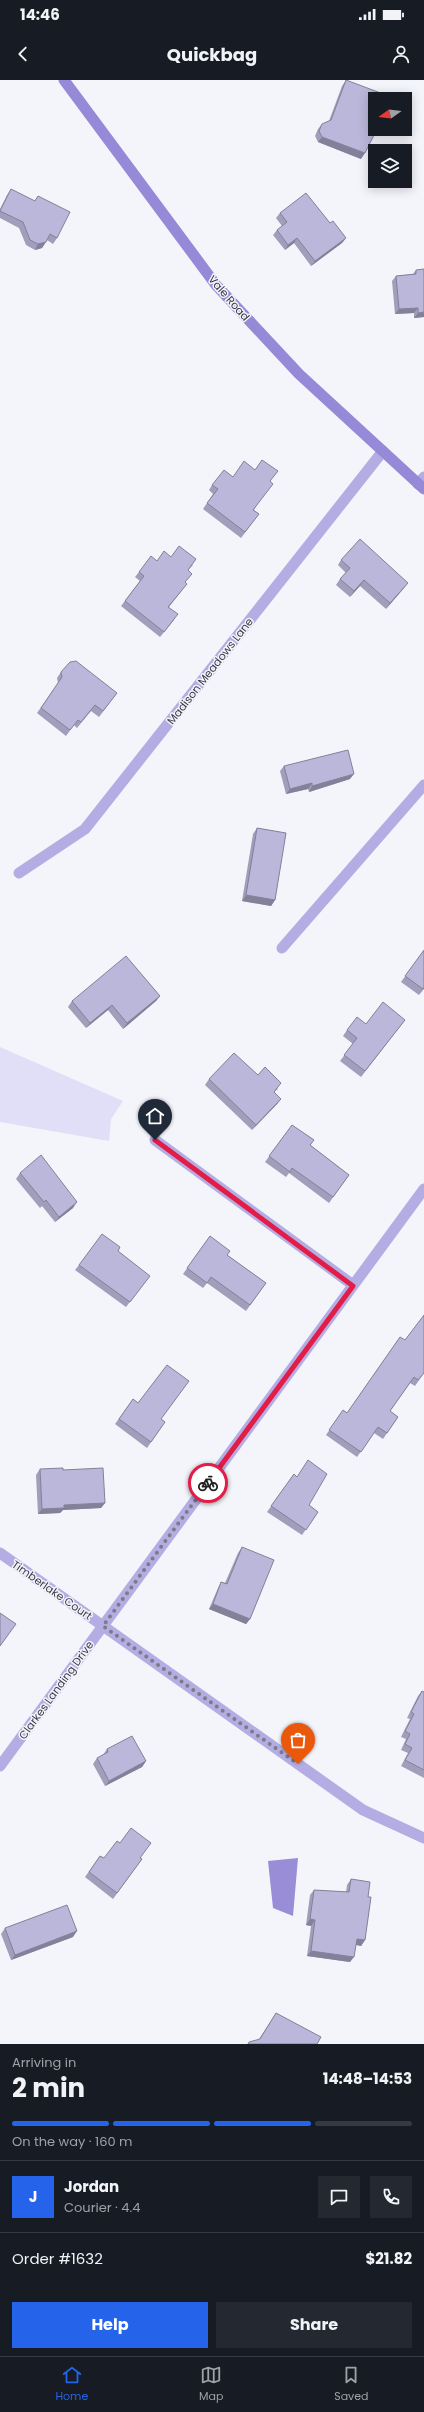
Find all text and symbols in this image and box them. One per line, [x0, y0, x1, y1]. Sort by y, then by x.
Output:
text: 14:46 [20, 4, 60, 25]
text: Quickbag [167, 42, 257, 67]
icon: back [12, 43, 34, 65]
icon: person [390, 43, 412, 65]
north arrow [368, 92, 412, 136]
map controls [368, 92, 412, 188]
button: layers [368, 144, 412, 188]
street label: Vale Road [205, 272, 253, 324]
street label: Madison Meadows Lane [163, 614, 257, 728]
pin [138, 1099, 172, 1140]
icon: home [144, 1105, 166, 1127]
courier [188, 1463, 228, 1503]
icon: bike [197, 1472, 219, 1494]
street label: Timberlake Court [9, 1556, 95, 1624]
street label: Clarkes Landing Drive [15, 1637, 97, 1743]
pin [281, 1723, 315, 1764]
icon: bag [287, 1729, 309, 1751]
text: Arriving in [12, 2053, 76, 2072]
text: 14:48–14:53 [323, 2068, 412, 2089]
text: 2 min [12, 2070, 85, 2106]
text: On the way · 160 m [12, 2132, 133, 2151]
text: Jordan [64, 2176, 119, 2197]
button: chat [318, 2176, 360, 2218]
button: phone [370, 2176, 412, 2218]
text: J [29, 2186, 37, 2207]
text: Courier · 4.4 [64, 2198, 140, 2217]
text: Order #1632 [12, 2248, 103, 2269]
text: $21.82 [365, 2248, 412, 2269]
button: Help [12, 2302, 208, 2348]
button: Share [216, 2302, 412, 2348]
tab: Home [55, 2364, 88, 2405]
tab: Map [199, 2364, 223, 2405]
tab: Saved [334, 2364, 369, 2405]

